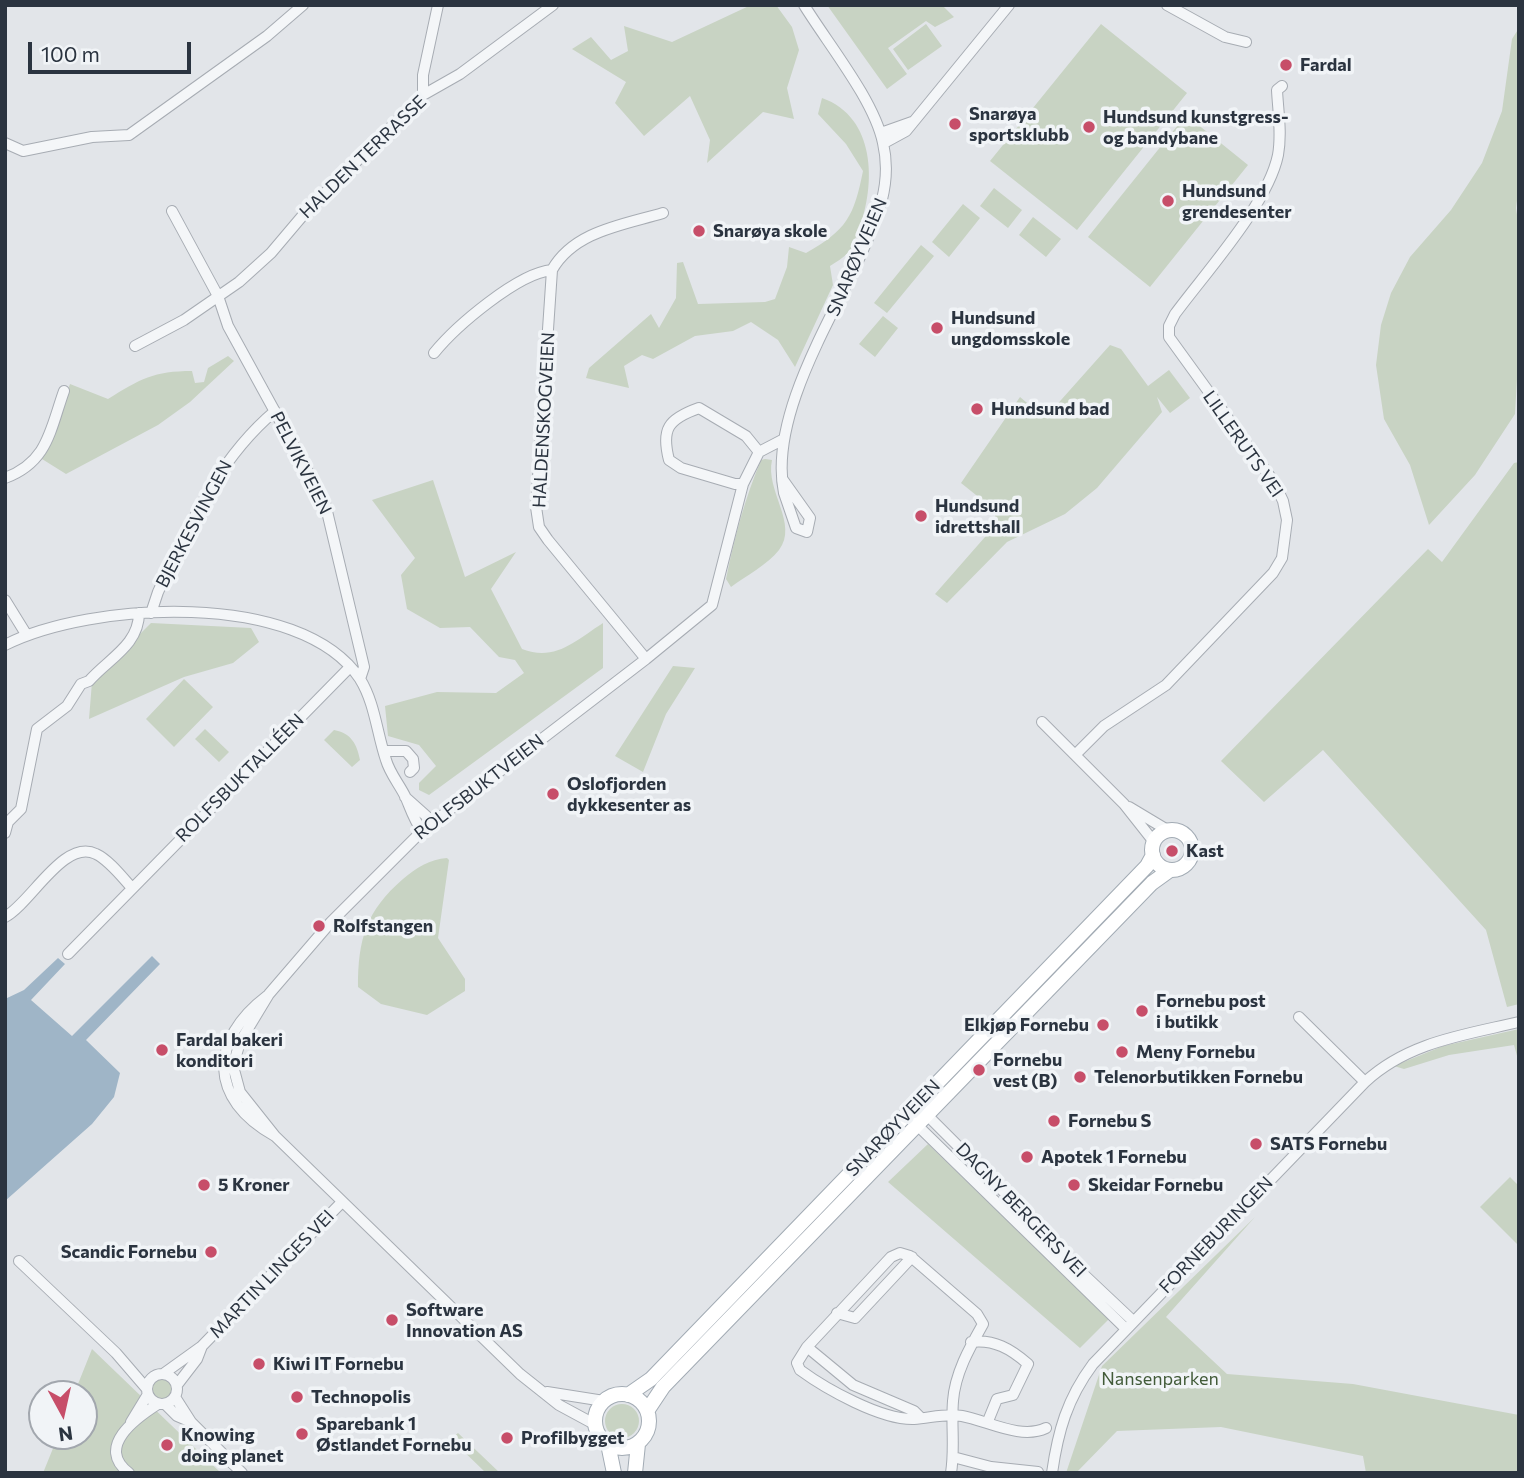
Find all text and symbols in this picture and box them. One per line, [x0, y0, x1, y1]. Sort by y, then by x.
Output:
scale bar [32, 28, 194, 72]
text: 100 m [41, 41, 100, 66]
place label: Fardal [1300, 54, 1352, 76]
marker: Fardal [1278, 57, 1294, 73]
street label: HALDEN TERRASSE [295, 91, 431, 223]
place label: Snarøya sportsklubb [969, 103, 1069, 146]
place label: Hundsund kunstgress- og bandybane [1103, 106, 1289, 148]
marker: Snarøya sportsklubb [947, 116, 963, 132]
marker: Hundsund kunstgress- og bandybane [1081, 119, 1097, 135]
place label: Hundsund grendesenter [1182, 180, 1292, 222]
marker: Hundsund grendesenter [1160, 193, 1176, 209]
street label: SNARØYVEIEN [822, 195, 892, 319]
place label: Snarøya skole [713, 220, 827, 242]
marker: Snarøya skole [691, 223, 707, 239]
place label: Hundsund ungdomsskole [951, 307, 1070, 350]
marker: Hundsund ungdomsskole [929, 320, 945, 336]
street label: HALDENSKOGVEIEN [529, 332, 559, 508]
street label: LILLERUTS VEI [1198, 387, 1288, 501]
place label: Hundsund bad [991, 398, 1109, 420]
marker: Hundsund bad [969, 401, 985, 417]
street label: PELVIKVEIEN [266, 408, 336, 518]
street label: BJERKESVINGEN [151, 457, 237, 591]
place label: Hundsund idrettshall [935, 495, 1020, 538]
marker: Hundsund idrettshall [913, 508, 929, 524]
street label: ROLFSBUKTALLÉEN [171, 709, 309, 847]
street label: ROLFSBUKTVEIEN [410, 730, 548, 844]
place label: Oslofjorden dykkesenter as [567, 773, 691, 816]
marker: Oslofjorden dykkesenter as [545, 786, 561, 802]
place label: Kast [1186, 840, 1224, 862]
marker: Kast [1164, 843, 1180, 859]
place label: Rolfstangen [333, 915, 433, 937]
marker: Rolfstangen [311, 918, 327, 934]
place label: Fornebu post i butikk [1156, 990, 1266, 1032]
marker: Fornebu post i butikk [1134, 1003, 1150, 1019]
place label: Elkjøp Fornebu [964, 1014, 1089, 1036]
marker: Elkjøp Fornebu [1095, 1017, 1111, 1033]
place label: Fardal bakeri konditori [176, 1029, 283, 1072]
place label: Meny Fornebu [1136, 1041, 1255, 1063]
marker: Fardal bakeri konditori [154, 1042, 170, 1058]
marker: Meny Fornebu [1114, 1044, 1130, 1060]
place label: Fornebu vest (B) [993, 1049, 1062, 1092]
marker: Fornebu vest (B) [971, 1062, 987, 1078]
place label: Telenorbutikken Fornebu [1094, 1066, 1303, 1088]
marker: Telenorbutikken Fornebu [1072, 1069, 1088, 1085]
street label: SNARØYVEIEN [841, 1075, 945, 1181]
place label: Fornebu S [1068, 1110, 1151, 1132]
marker: Fornebu S [1046, 1113, 1062, 1129]
place label: SATS Fornebu [1270, 1133, 1387, 1155]
marker: SATS Fornebu [1248, 1136, 1264, 1152]
street label: DAGNY BERGERS VEI [951, 1138, 1091, 1282]
place label: Apotek 1 Fornebu [1041, 1146, 1187, 1168]
marker: Apotek 1 Fornebu [1019, 1149, 1035, 1165]
street label: FORNEBURINGEN [1155, 1172, 1277, 1298]
place label: 5 Kroner [218, 1174, 290, 1196]
place label: Skeidar Fornebu [1088, 1174, 1223, 1196]
marker: 5 Kroner [196, 1177, 212, 1193]
marker: Skeidar Fornebu [1066, 1177, 1082, 1193]
street label: MARTIN LINGES VEI [205, 1205, 339, 1343]
place label: Scandic Fornebu [61, 1241, 197, 1263]
marker: Scandic Fornebu [203, 1244, 219, 1260]
place label: Software Innovation AS [406, 1299, 523, 1342]
marker: Software Innovation AS [384, 1312, 400, 1328]
place label: Kiwi IT Fornebu [273, 1353, 404, 1375]
marker: Kiwi IT Fornebu [251, 1356, 267, 1372]
park label: Nansenparken [1101, 1368, 1219, 1390]
north arrow [28, 1380, 98, 1450]
place label: Technopolis [311, 1386, 411, 1408]
marker: Technopolis [289, 1389, 305, 1405]
place label: Sparebank 1 Østlandet Fornebu [316, 1413, 471, 1456]
text: N [57, 1422, 74, 1447]
place label: Knowing doing planet [181, 1424, 284, 1466]
marker: Sparebank 1 Østlandet Fornebu [294, 1426, 310, 1442]
place label: Profilbygget [521, 1427, 624, 1449]
marker: Profilbygget [499, 1430, 515, 1446]
marker: Knowing doing planet [159, 1437, 175, 1453]

